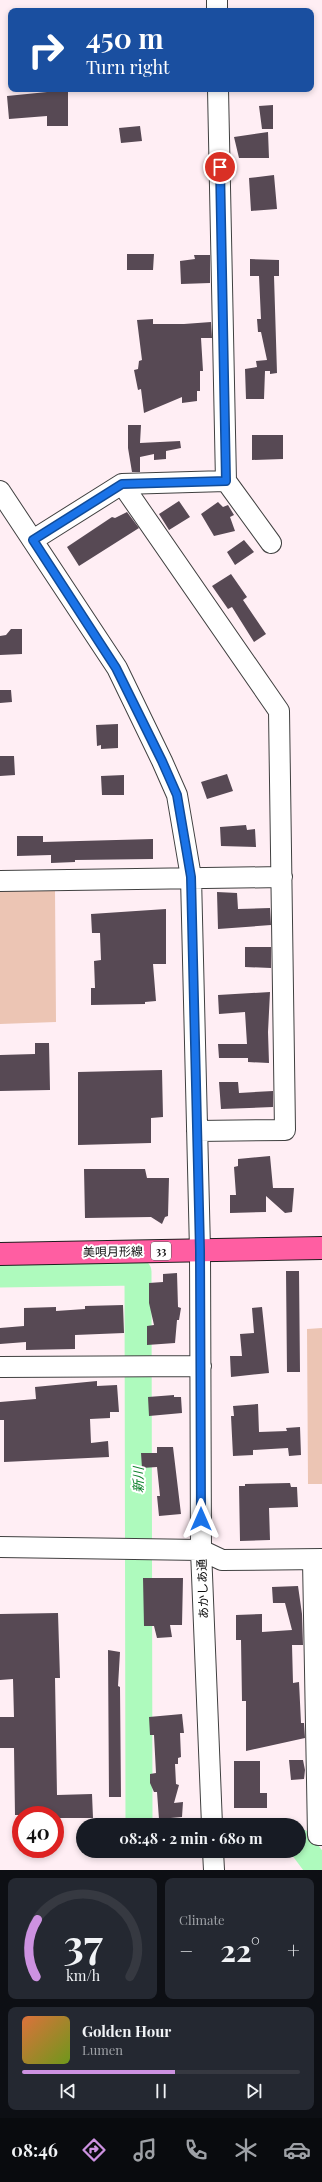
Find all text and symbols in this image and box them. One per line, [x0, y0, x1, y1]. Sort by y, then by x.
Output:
text: 450 m [86, 19, 164, 56]
icon: right [20, 24, 72, 76]
text: Turn right [86, 55, 169, 79]
pin [203, 150, 237, 184]
icon: arrive [209, 156, 231, 178]
street label: 美唄月形線 [83, 1242, 143, 1260]
road number: 33 [151, 1242, 171, 1260]
water label: 新川 [129, 1465, 146, 1493]
position arrow [180, 1498, 222, 1540]
street label: あかしあ通 [193, 1559, 211, 1619]
speed limit sign: 40 [12, 1806, 64, 1858]
text: 08:48 · 2 min · 680 m [119, 1828, 263, 1848]
text: Climate [179, 1911, 225, 1928]
text: 37 [63, 1914, 102, 1969]
text: 22° [220, 1930, 260, 1970]
text: − [179, 1935, 193, 1965]
text: + [287, 1935, 300, 1965]
text: km/h [65, 1965, 100, 1984]
text: Golden Hour [82, 2021, 171, 2041]
text: Lumen [82, 2041, 123, 2058]
icon: previous [57, 2080, 79, 2102]
icon: pause [150, 2080, 172, 2102]
icon: next [243, 2080, 265, 2102]
icon: directions [80, 2136, 108, 2164]
icon: music [131, 2136, 159, 2164]
icon: phone [182, 2136, 210, 2164]
icon: climate [232, 2136, 260, 2164]
icon: car [283, 2136, 311, 2164]
text: 08:46 [11, 2138, 58, 2162]

